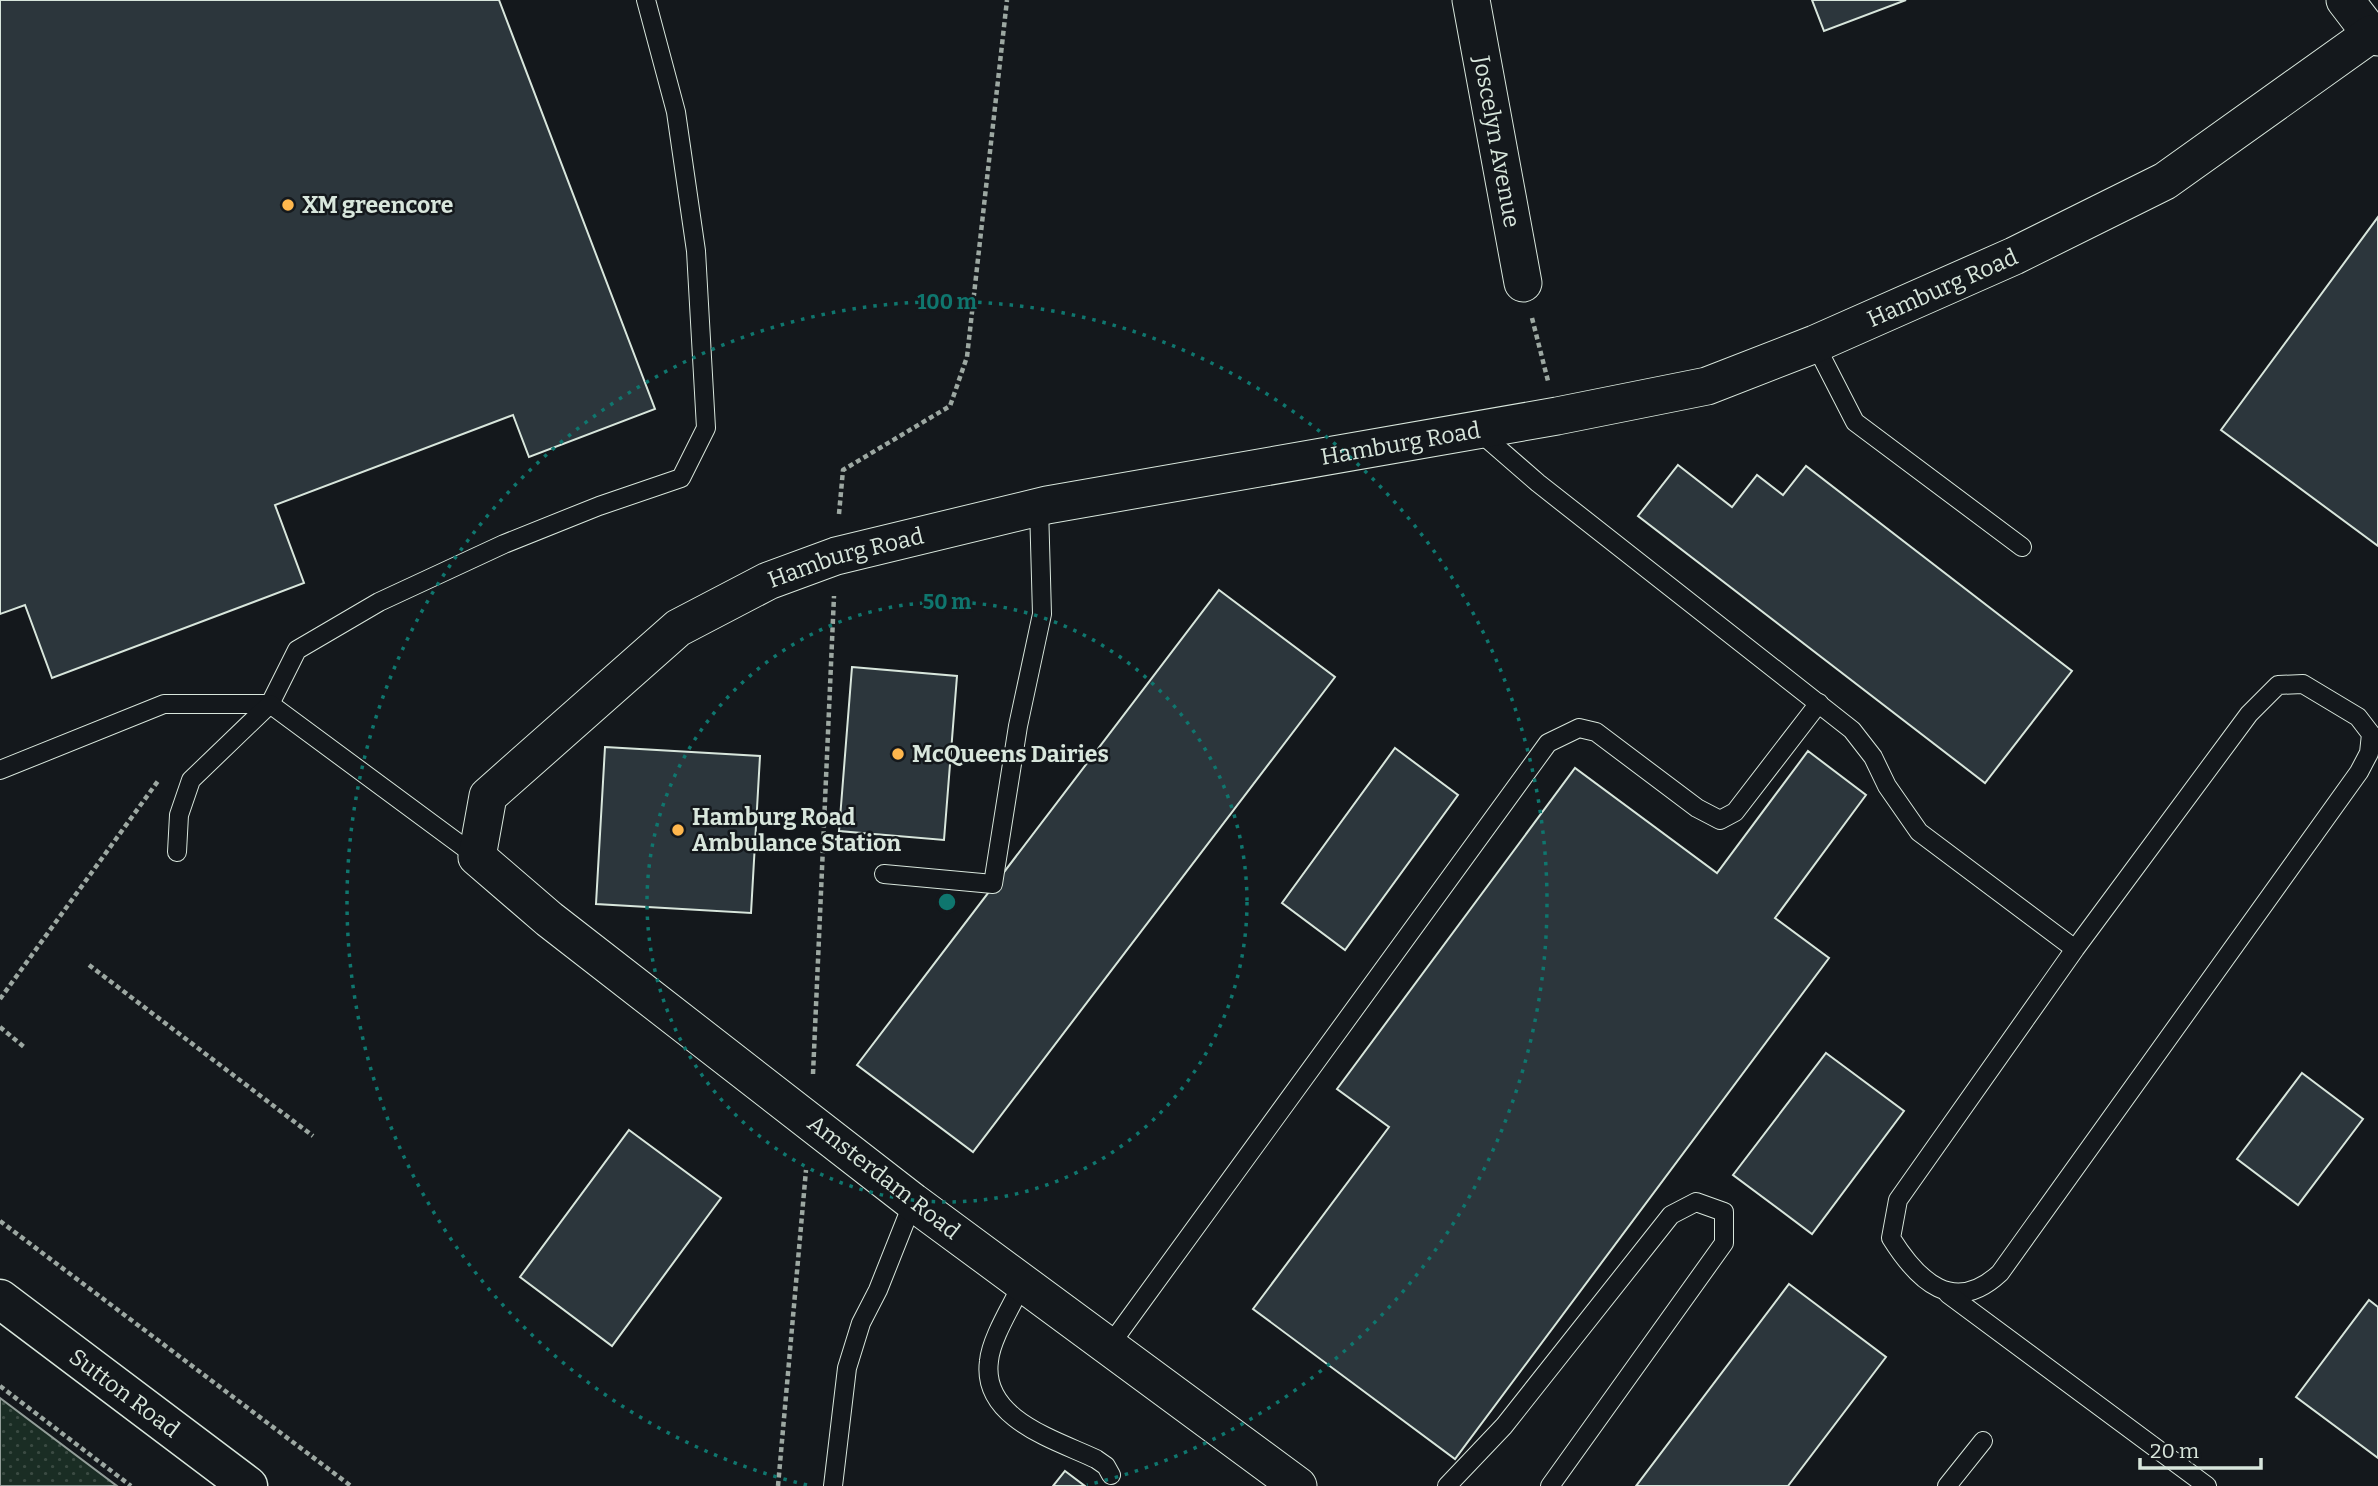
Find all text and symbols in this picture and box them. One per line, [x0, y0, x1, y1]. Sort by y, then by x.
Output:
street label: Joscelyn Avenue [1467, 53, 1527, 230]
place label: XM greencore [302, 191, 453, 219]
marker: XM greencore [280, 197, 296, 213]
street label: Hamburg Road [1863, 242, 2022, 333]
text: 100 m [917, 289, 977, 315]
street label: Hamburg Road [1319, 416, 1483, 471]
street label: Hamburg Road [764, 521, 927, 594]
text: 50 m [923, 589, 971, 615]
place label: McQueens Dairies [912, 740, 1109, 768]
marker: McQueens Dairies [890, 746, 906, 762]
place label: Hamburg Road Ambulance Station [692, 803, 901, 857]
marker: Hamburg Road Ambulance Station [670, 822, 686, 838]
centre of rings [935, 890, 959, 914]
street label: Amsterdam Road [802, 1109, 966, 1245]
street label: Sutton Road [64, 1342, 185, 1444]
scale bar [2140, 1426, 2261, 1470]
text: 20 m [2150, 1438, 2199, 1464]

